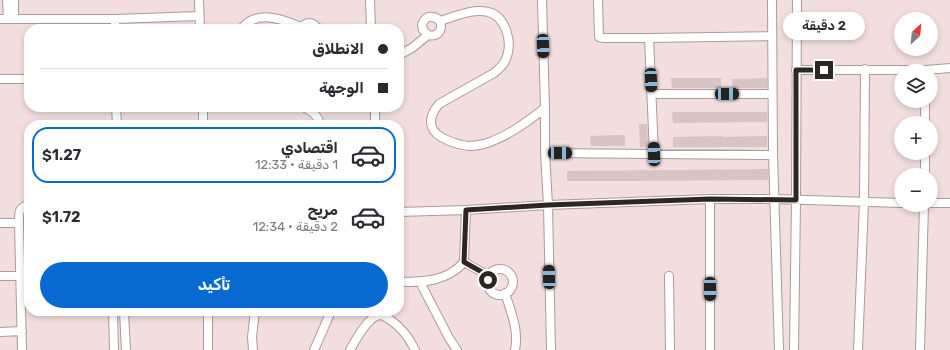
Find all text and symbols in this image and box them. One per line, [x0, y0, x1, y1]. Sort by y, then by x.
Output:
callout: 2 دقيقة [783, 12, 865, 40]
north arrow [894, 12, 938, 56]
map controls [894, 12, 938, 212]
text: 2 دقيقة [802, 18, 846, 33]
car [537, 34, 549, 58]
text: الانطلاق [312, 40, 364, 58]
route end [815, 61, 833, 79]
button: layers [894, 64, 938, 108]
car [645, 68, 657, 92]
text: الوجهة [319, 79, 364, 97]
car [715, 88, 739, 100]
button: + [894, 116, 938, 160]
icon: car [350, 137, 386, 173]
text: اقتصادي [281, 139, 338, 157]
car [648, 142, 660, 166]
text: $1.27 [42, 146, 81, 164]
car [548, 147, 572, 159]
text: 1 دقيقة · 12:33 [255, 157, 338, 172]
button: − [894, 168, 938, 212]
icon: car [350, 199, 386, 235]
text: مريح [307, 201, 338, 219]
text: $1.72 [42, 208, 81, 226]
text: 2 دقيقة · 12:34 [253, 219, 338, 234]
button: تأكيد [40, 262, 388, 308]
car [543, 265, 555, 289]
route start [479, 271, 497, 289]
car [704, 277, 716, 301]

